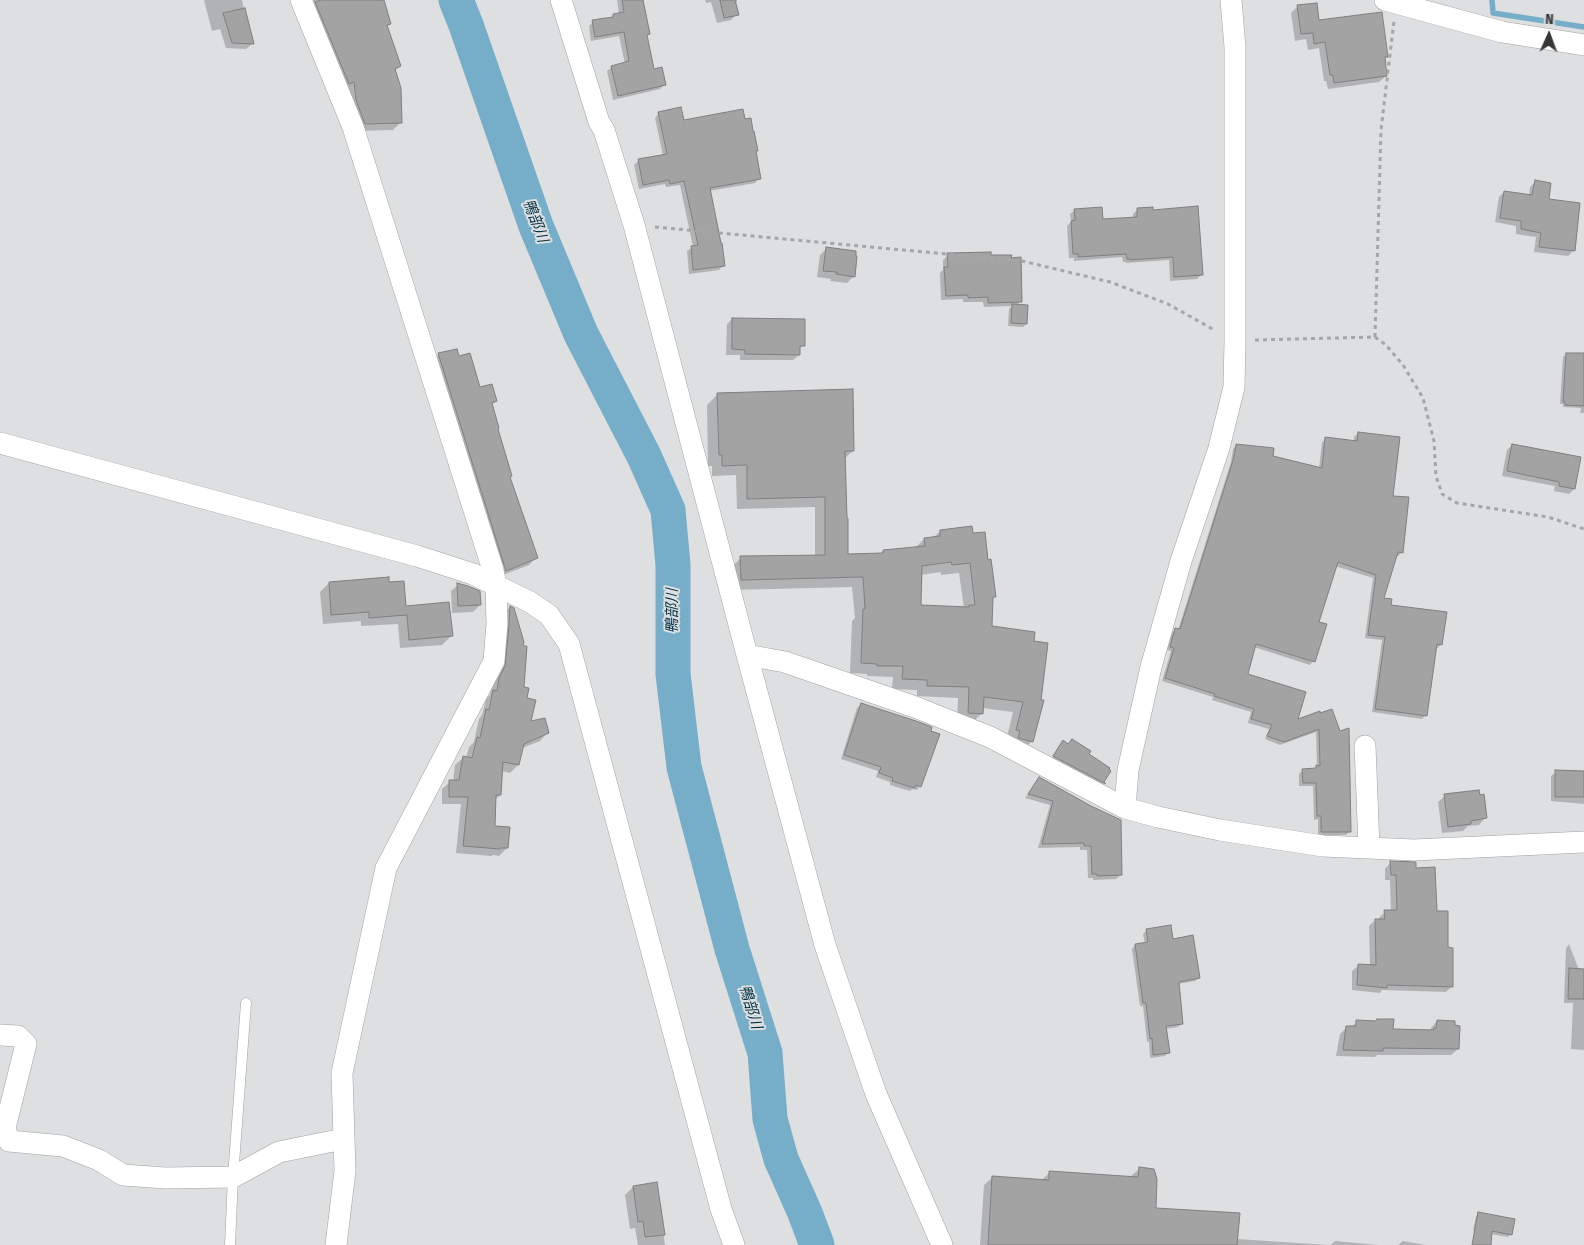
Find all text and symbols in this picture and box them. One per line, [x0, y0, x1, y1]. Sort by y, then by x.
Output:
north arrow [1524, 10, 1574, 60]
text: N [1545, 11, 1554, 28]
water label: 鴨部川 [519, 197, 551, 245]
water label: 鴨部川 [664, 589, 682, 633]
water label: 鴨部川 [735, 983, 765, 1031]

